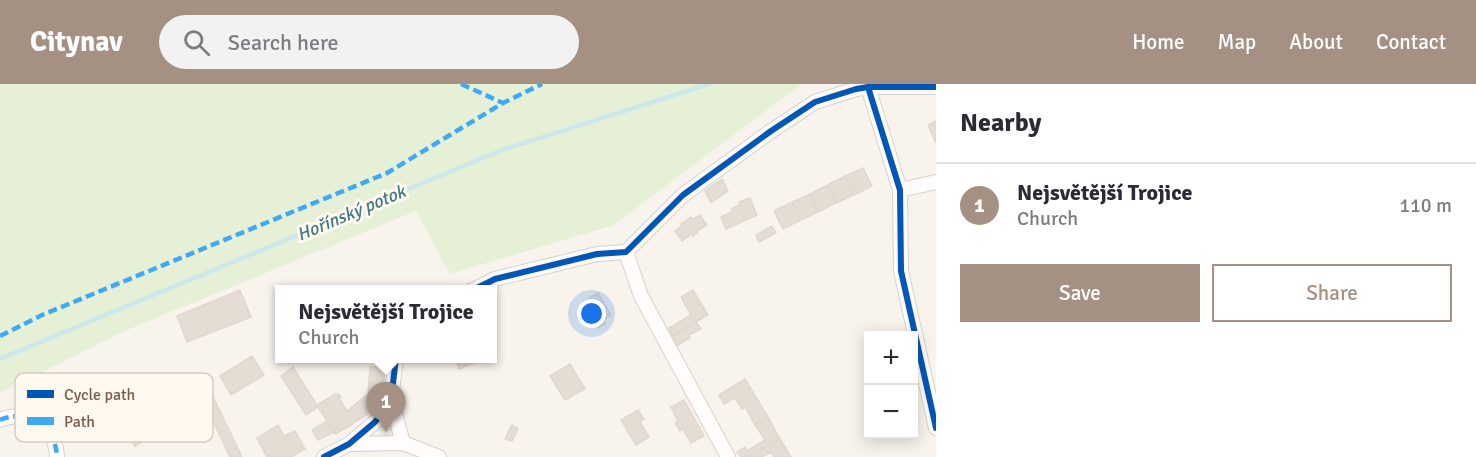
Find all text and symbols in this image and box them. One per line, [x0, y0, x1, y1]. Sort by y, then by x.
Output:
search box [159, 15, 579, 69]
text: Citynav [30, 25, 123, 59]
icon: search [180, 26, 213, 59]
text: Search here [228, 29, 339, 56]
text: Home [1132, 29, 1185, 55]
text: Map [1218, 29, 1256, 55]
text: About [1289, 29, 1343, 55]
text: Contact [1376, 29, 1446, 55]
text: Nearby [960, 107, 1041, 139]
text: Nejsvětější Trojice [1017, 179, 1192, 206]
water label: Hořínský potok [293, 180, 410, 246]
text: 1 [974, 193, 985, 218]
text: 110 m [1399, 193, 1452, 218]
text: Church [1017, 206, 1078, 231]
button: Save [960, 264, 1200, 322]
button: Share [1212, 264, 1452, 322]
popup [275, 285, 497, 363]
text: Nejsvětější Trojice [298, 298, 474, 325]
your location [577, 299, 606, 328]
text: Church [298, 325, 360, 350]
map controls [864, 331, 918, 439]
button: + [864, 331, 918, 385]
legend [15, 373, 213, 442]
pin: 1 [366, 382, 406, 432]
text: Cycle path [64, 385, 135, 405]
button: − [864, 385, 918, 439]
text: Path [64, 412, 95, 432]

